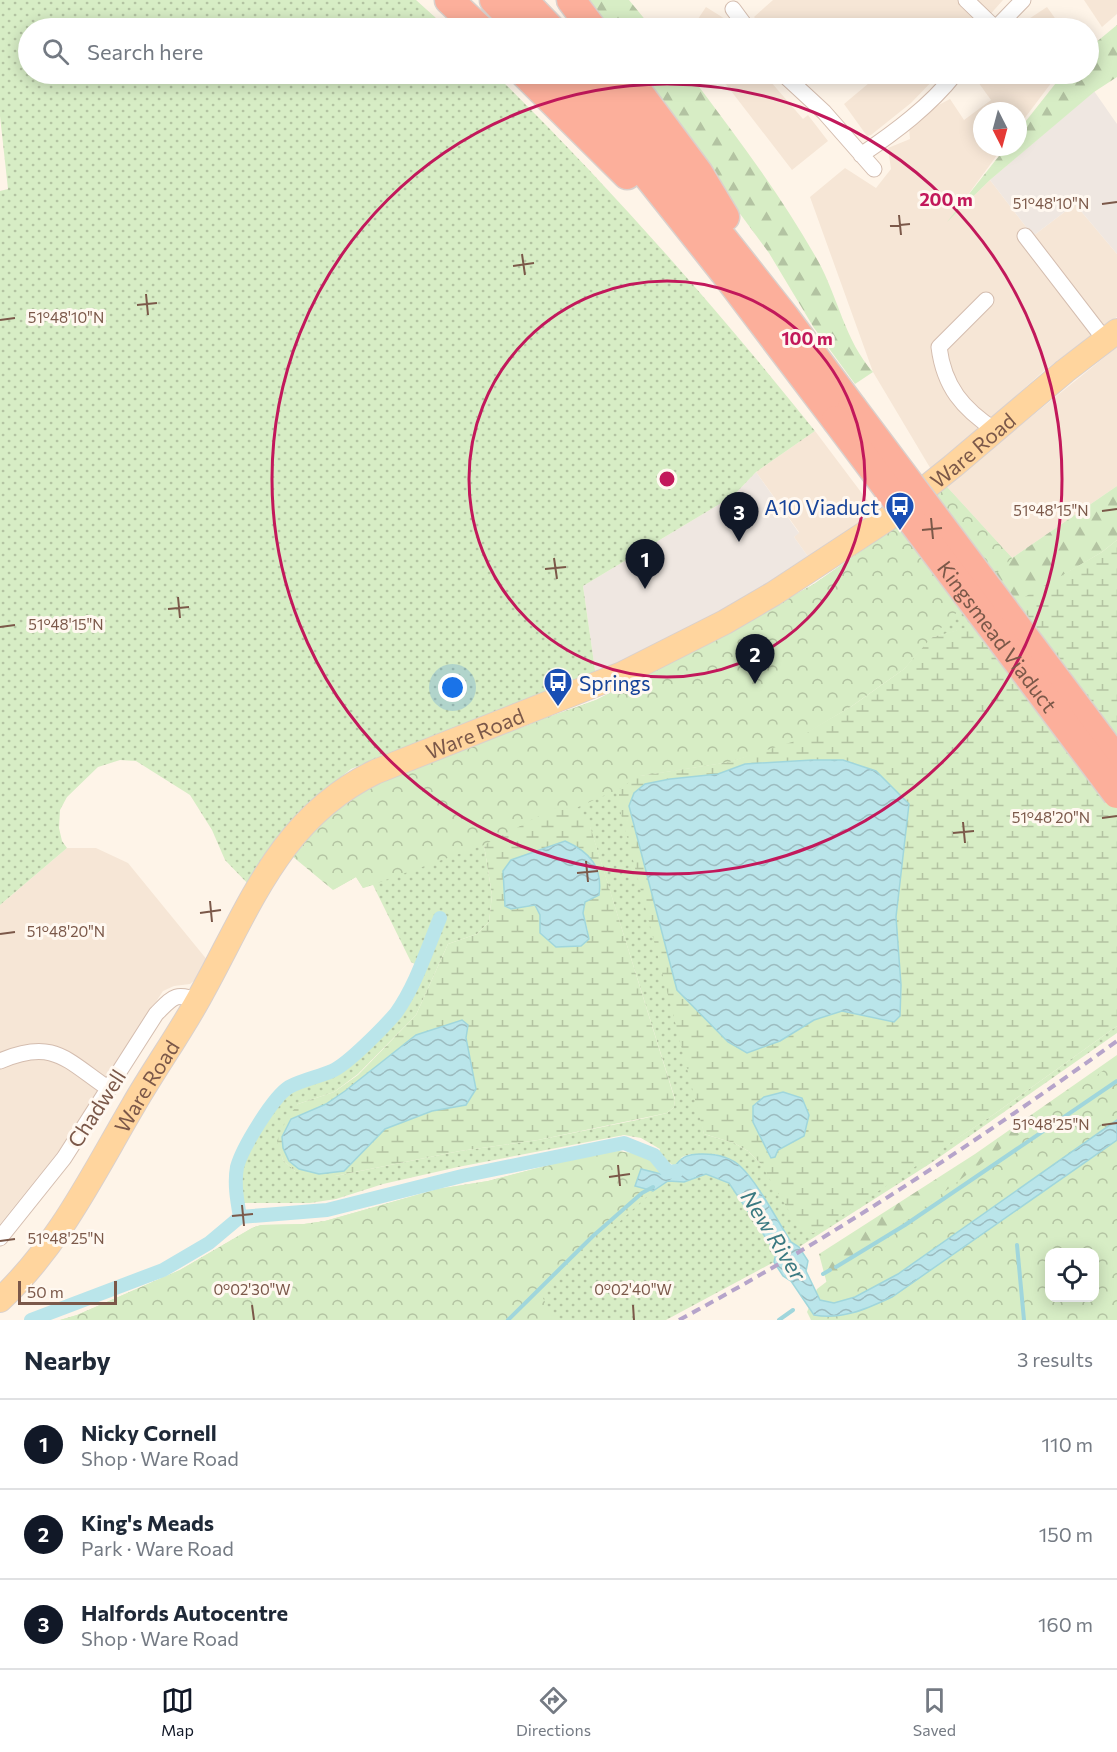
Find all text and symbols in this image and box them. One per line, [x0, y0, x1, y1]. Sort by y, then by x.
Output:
search box [18, 18, 1099, 84]
icon: search [39, 35, 72, 68]
text: Search here [87, 38, 203, 65]
north arrow [973, 102, 1027, 156]
text: 200 m [919, 188, 973, 210]
text: 51°48'10"N [1013, 194, 1089, 212]
text: 51°48'10"N [28, 308, 104, 326]
text: 100 m [781, 327, 833, 349]
street label: Ware Road [925, 407, 1020, 492]
centre of rings [657, 469, 677, 489]
bus stop icon: A10 Viaduct [884, 490, 916, 532]
pin: 3 [720, 492, 758, 542]
place label: A10 Viaduct [764, 494, 879, 519]
text: 51°48'15"N [1013, 501, 1089, 519]
pin: 1 [626, 540, 664, 589]
street label: Kingsmead Viaduct [933, 555, 1063, 716]
text: 51°48'15"N [28, 615, 104, 633]
pin: 2 [736, 634, 774, 684]
bus stop icon: Springs [542, 666, 574, 708]
place label: Springs [579, 670, 651, 695]
your location [438, 673, 467, 702]
street label: Ware Road [422, 702, 527, 763]
text: 51°48'20"N [1012, 808, 1090, 826]
text: 51°48'20"N [27, 922, 105, 940]
street label: Ware Road [108, 1035, 183, 1136]
street label: Chadwell [62, 1064, 130, 1152]
text: 51°48'25"N [1012, 1115, 1090, 1133]
water label: New River [736, 1185, 813, 1286]
text: 51°48'25"N [27, 1229, 105, 1247]
map controls [1045, 1248, 1099, 1302]
button: locate [1045, 1248, 1099, 1302]
scale bar [18, 1278, 117, 1306]
text: 0°02'30"W [213, 1280, 291, 1298]
text: 0°02'40"W [594, 1280, 672, 1298]
text: 50 m [27, 1282, 64, 1301]
text: Nearby [24, 1344, 111, 1375]
text: 3 results [1017, 1347, 1093, 1371]
text: Nicky Cornell [81, 1419, 217, 1446]
text: 1 [39, 1432, 48, 1456]
text: 110 m [1042, 1432, 1093, 1456]
text: Shop · Ware Road [81, 1446, 239, 1470]
text: King's Meads [81, 1509, 214, 1536]
text: 2 [38, 1522, 49, 1546]
text: 150 m [1039, 1522, 1093, 1546]
text: Park · Ware Road [81, 1536, 234, 1560]
text: Halfords Autocentre [81, 1599, 288, 1626]
text: 3 [38, 1612, 49, 1636]
text: 160 m [1038, 1612, 1093, 1636]
text: Shop · Ware Road [81, 1626, 239, 1650]
tab: Map [161, 1684, 194, 1739]
tab: Directions [516, 1684, 591, 1739]
tab: Saved [913, 1684, 956, 1739]

